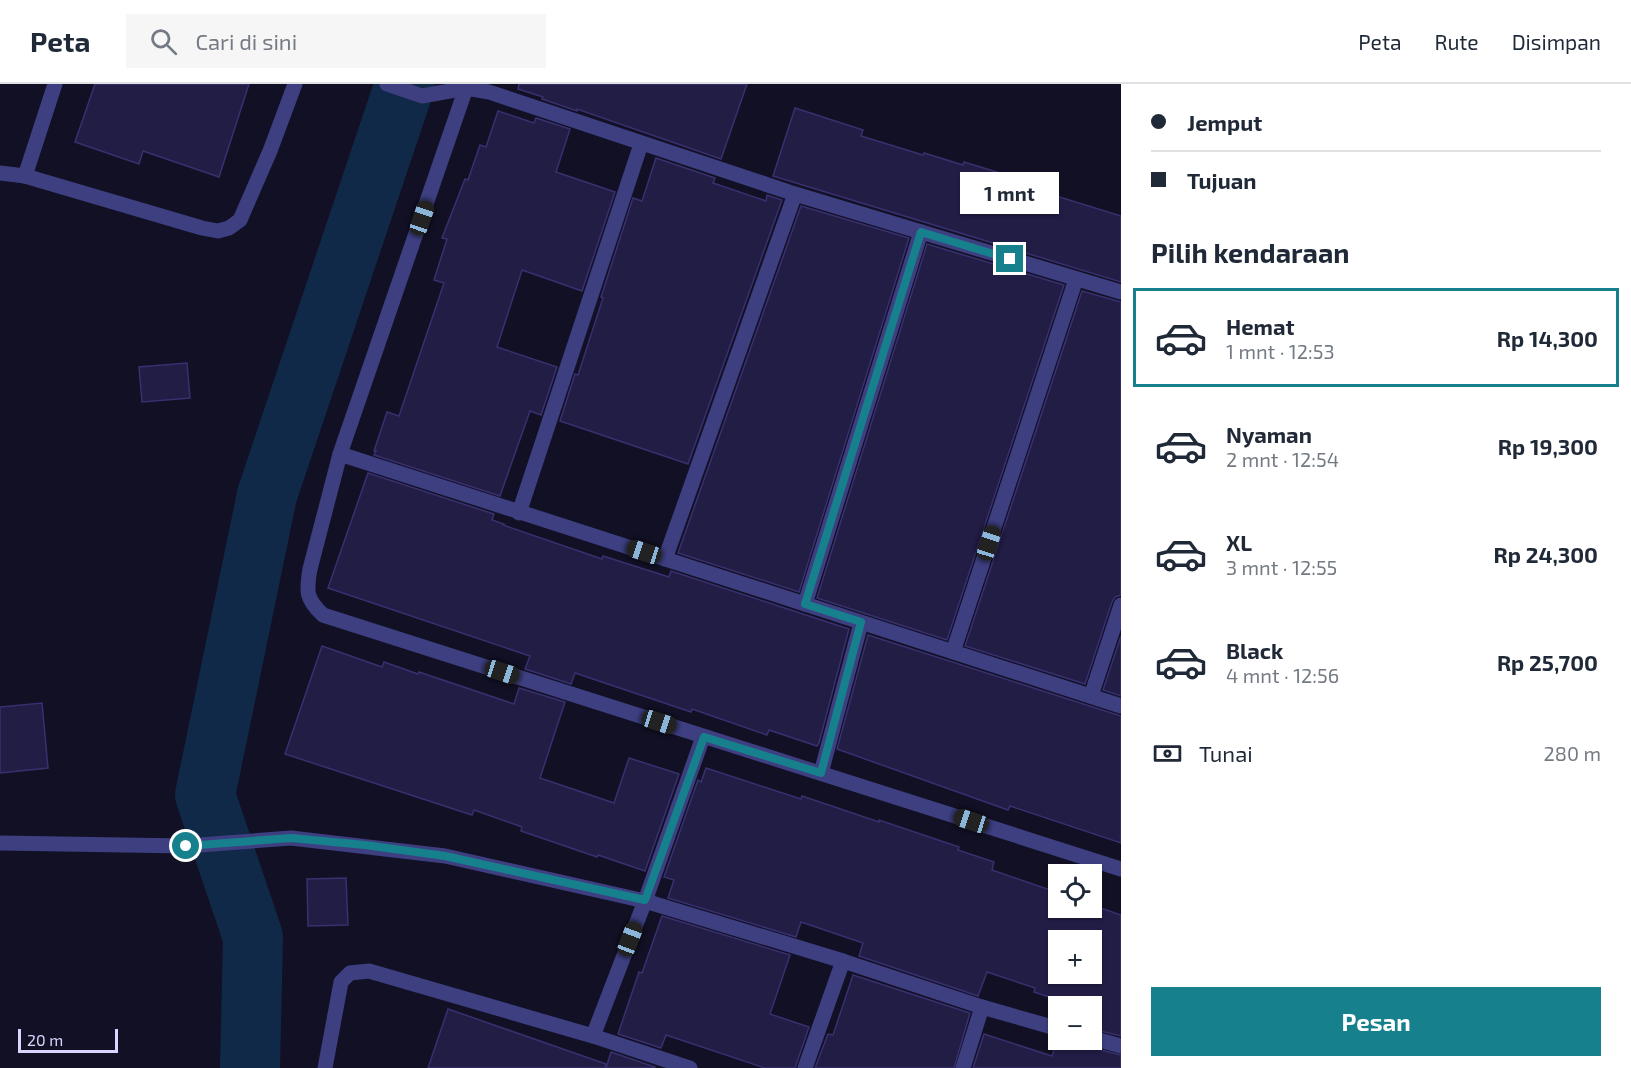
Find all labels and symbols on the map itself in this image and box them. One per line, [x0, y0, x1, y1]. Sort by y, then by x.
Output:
callout: 1 mnt [960, 172, 1060, 214]
car [408, 198, 436, 238]
route end [996, 245, 1023, 272]
car [975, 523, 1003, 563]
car [624, 538, 664, 566]
car [482, 658, 522, 686]
car [639, 708, 679, 736]
car [951, 807, 991, 835]
route start [172, 832, 199, 859]
car [615, 919, 645, 959]
scale bar [18, 1026, 118, 1054]

